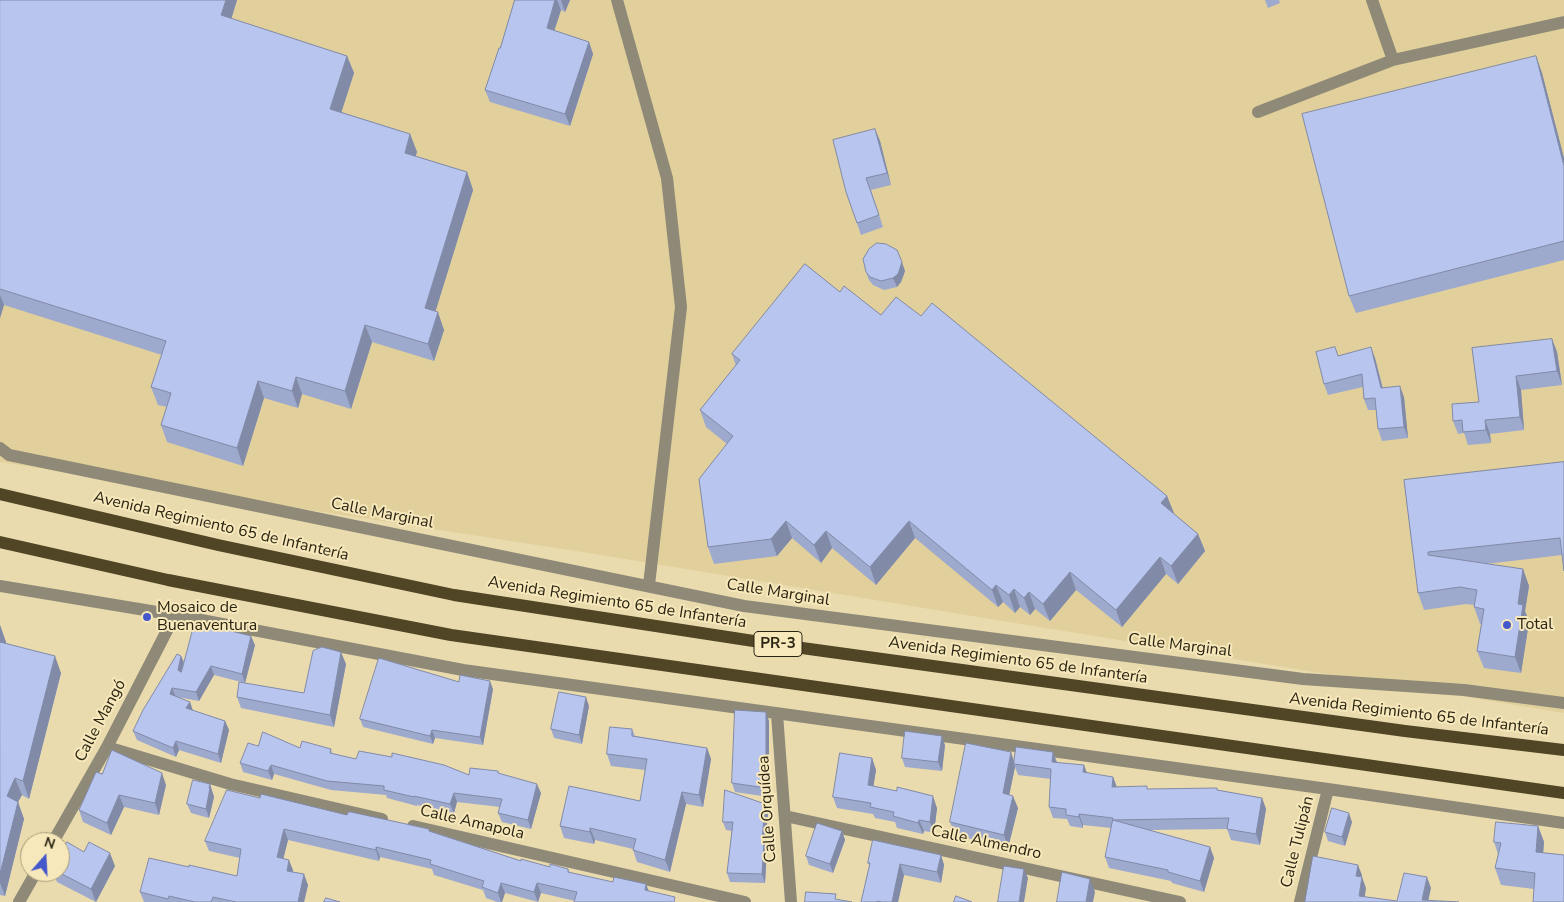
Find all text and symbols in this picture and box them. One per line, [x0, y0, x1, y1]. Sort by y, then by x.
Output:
street label: Avenida Regimiento 65 de Infantería [91, 488, 351, 566]
street label: Calle Marginal [329, 495, 435, 533]
street label: Avenida Regimiento 65 de Infantería [486, 573, 748, 633]
street label: Calle Marginal [725, 575, 831, 611]
place label: Mosaico de Buenaventura [157, 598, 257, 636]
marker: Mosaico de Buenaventura [141, 611, 153, 623]
place label: Total [1517, 615, 1553, 635]
marker: Total [1501, 619, 1513, 631]
street label: Calle Marginal [1127, 630, 1233, 662]
road number: PR-3 [754, 632, 802, 656]
street label: Avenida Regimiento 65 de Infantería [887, 633, 1149, 689]
street label: Calle Mangó [71, 677, 131, 765]
street label: Avenida Regimiento 65 de Infantería [1288, 690, 1550, 740]
street label: Calle Orquídea [755, 755, 781, 863]
street label: Calle Tulipán [1277, 794, 1319, 890]
street label: Calle Amapola [418, 802, 526, 844]
street label: Calle Almendro [929, 822, 1043, 864]
north arrow [20, 832, 70, 882]
text: N [42, 833, 58, 854]

